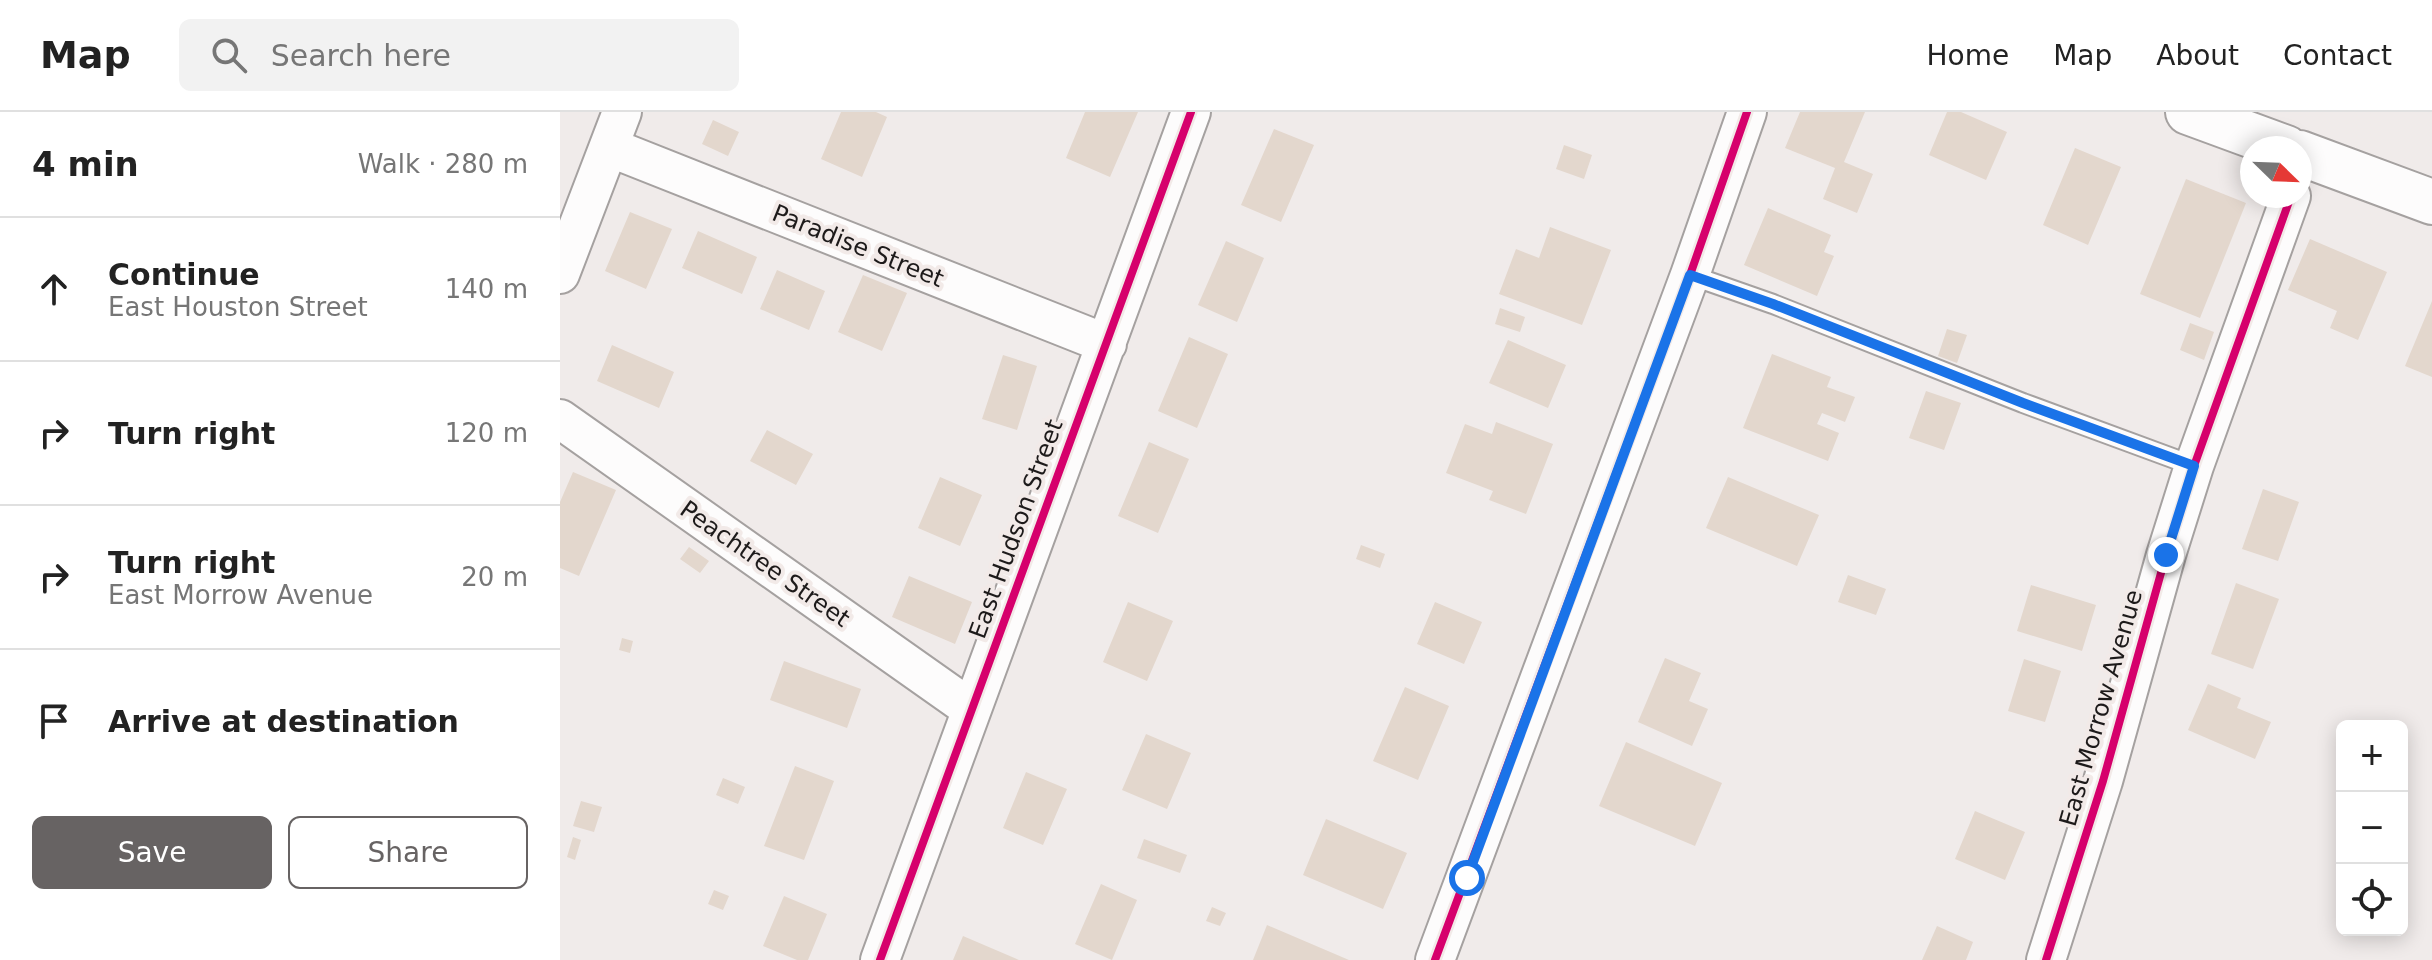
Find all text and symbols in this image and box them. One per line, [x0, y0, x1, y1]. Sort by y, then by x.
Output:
search box [179, 19, 739, 91]
text: Map [40, 33, 131, 77]
icon: search [207, 33, 251, 77]
text: Search here [271, 38, 451, 73]
text: Home [1926, 39, 2009, 72]
text: Map [2053, 39, 2112, 72]
text: About [2156, 39, 2239, 72]
text: Contact [2283, 39, 2392, 72]
north arrow [2240, 136, 2312, 208]
text: 4 min [32, 144, 139, 184]
text: Walk · 280 m [358, 149, 528, 179]
street label: Paradise Street [768, 199, 948, 293]
text: Continue [108, 257, 260, 292]
icon: ahead [32, 267, 76, 311]
text: 140 m [445, 274, 528, 304]
text: East Houston Street [108, 292, 368, 322]
icon: right [32, 411, 76, 455]
text: Turn right [108, 416, 275, 451]
street label: East Hudson Street [963, 416, 1069, 642]
text: 120 m [445, 418, 528, 448]
street label: Peachtree Street [675, 495, 855, 633]
route end [2148, 537, 2184, 573]
text: Turn right [108, 545, 275, 580]
icon: right [32, 555, 76, 599]
text: 20 m [461, 562, 528, 592]
text: East Morrow Avenue [108, 580, 373, 610]
street label: East Morrow Avenue [2054, 587, 2148, 829]
icon: arrive [32, 699, 76, 743]
text: Arrive at destination [108, 704, 459, 739]
map controls [2336, 720, 2408, 936]
button: + [2336, 720, 2408, 792]
button: − [2336, 792, 2408, 864]
button: Save [32, 816, 272, 889]
button: Share [288, 816, 528, 889]
route start [1449, 860, 1485, 896]
button: locate [2336, 864, 2408, 936]

